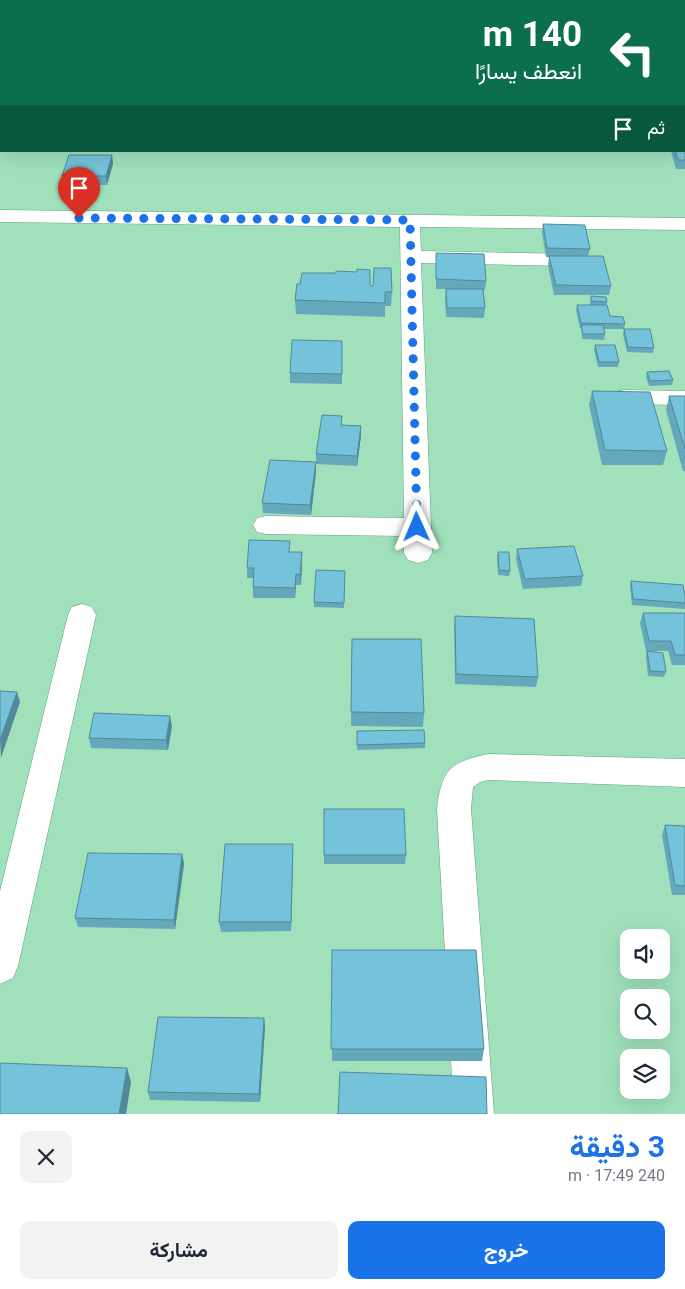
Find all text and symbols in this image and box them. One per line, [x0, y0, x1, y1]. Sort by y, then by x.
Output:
text: 140 m [483, 14, 582, 55]
icon: left [600, 20, 665, 85]
text: انعطف يسارًا [475, 59, 582, 84]
icon: arrive [609, 115, 637, 143]
text: ثم [647, 116, 665, 139]
pin [58, 167, 100, 218]
icon: arrive [65, 174, 93, 202]
position arrow [390, 500, 442, 552]
map controls [620, 929, 670, 1099]
button: sound [620, 929, 670, 979]
button: search [620, 989, 670, 1039]
button: layers [620, 1049, 670, 1099]
text: 3 دقيقة [570, 1129, 665, 1164]
button: close [20, 1131, 72, 1183]
text: 240 m · 17:49 [568, 1166, 665, 1185]
button: مشاركة [20, 1221, 338, 1279]
button: خروج [348, 1221, 665, 1279]

